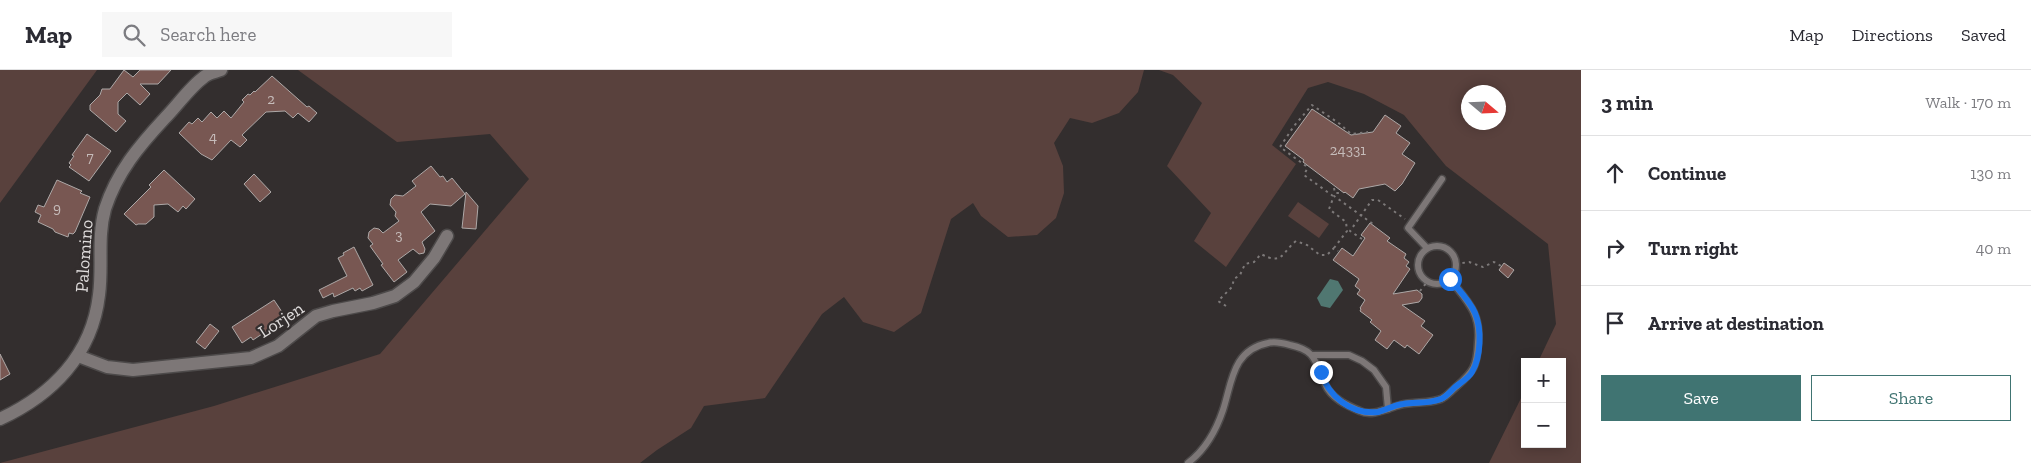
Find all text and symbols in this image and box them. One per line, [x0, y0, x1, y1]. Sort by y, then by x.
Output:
search box [102, 12, 452, 57]
text: Map [25, 20, 72, 49]
icon: search [120, 21, 148, 49]
text: Search here [160, 23, 257, 46]
text: Map [1789, 24, 1824, 46]
text: Directions [1852, 24, 1933, 46]
text: Saved [1961, 24, 2006, 46]
north arrow [1461, 85, 1506, 130]
house number: 2 [267, 90, 275, 108]
text: 3 min [1601, 90, 1653, 115]
text: Walk · 170 m [1926, 93, 2011, 112]
house number: 4 [209, 128, 217, 146]
house number: 24331 [1330, 141, 1366, 159]
house number: 7 [86, 148, 94, 166]
icon: ahead [1601, 159, 1629, 187]
text: Continue [1648, 162, 1726, 185]
text: 130 m [1970, 164, 2011, 183]
house number: 9 [53, 199, 61, 217]
street label: Palomino [70, 219, 98, 293]
house number: 3 [395, 226, 403, 244]
icon: right [1601, 234, 1629, 262]
text: Turn right [1648, 237, 1738, 260]
text: 40 m [1976, 239, 2011, 258]
route start [1439, 268, 1462, 291]
street label: Lorjen [254, 297, 308, 343]
icon: arrive [1601, 309, 1629, 337]
text: Arrive at destination [1648, 312, 1824, 335]
map controls [1521, 358, 1566, 448]
button: + [1521, 358, 1566, 403]
route end [1310, 361, 1333, 384]
button: Save [1601, 375, 1801, 421]
button: Share [1811, 375, 2011, 421]
button: − [1521, 403, 1566, 448]

